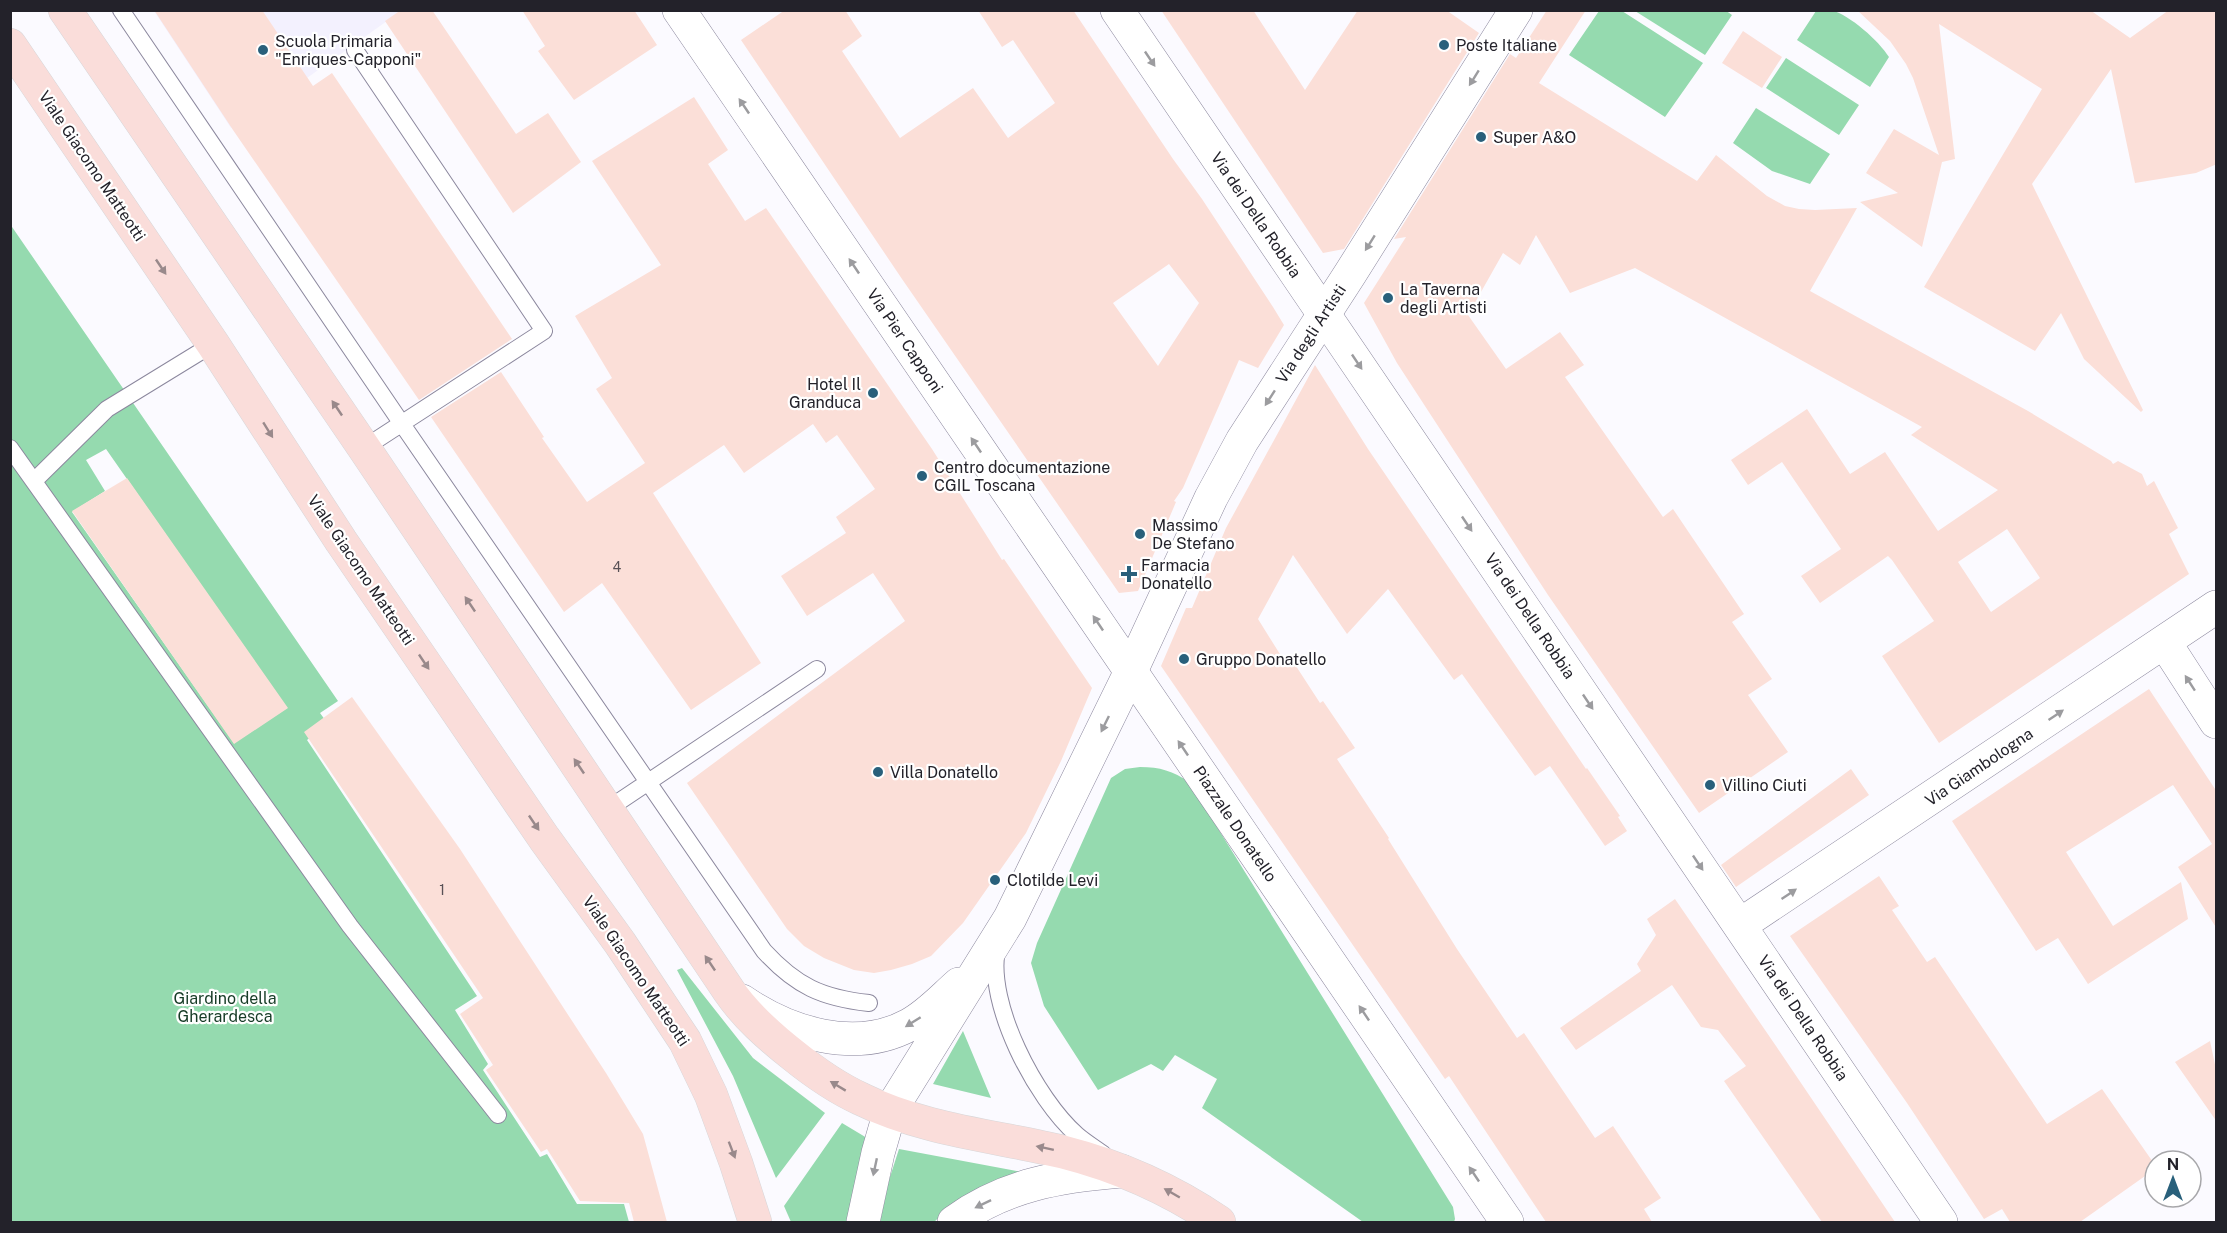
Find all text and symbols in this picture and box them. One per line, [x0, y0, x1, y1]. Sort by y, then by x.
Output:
place label: Scuola Primaria "Enriques-Capponi" [275, 32, 421, 69]
place label: Poste Italiane [1456, 36, 1557, 55]
marker: Poste Italiane [1437, 38, 1451, 52]
marker: Scuola Primaria "Enriques-Capponi" [256, 43, 270, 57]
one-way arrow [1144, 51, 1155, 67]
one-way arrow [1469, 70, 1480, 86]
street label: Viale Giacomo Matteotti [35, 87, 149, 245]
one-way arrow [738, 98, 750, 114]
place label: Super A&O [1493, 128, 1576, 147]
marker: Super A&O [1474, 130, 1488, 144]
street label: Via dei Della Robbia [1207, 149, 1305, 281]
one-way arrow [1365, 235, 1376, 251]
one-way arrow [155, 259, 167, 275]
one-way arrow [848, 259, 860, 275]
place label: La Taverna degli Artisti [1400, 280, 1487, 317]
street label: Via degli Artisti [1272, 281, 1350, 387]
street label: Via Pier Capponi [863, 285, 947, 397]
marker: La Taverna degli Artisti [1381, 291, 1395, 305]
one-way arrow [1351, 354, 1363, 370]
place label: Hotel Il Granduca [789, 375, 861, 412]
marker: Hotel Il Granduca [866, 386, 880, 400]
one-way arrow [1265, 390, 1276, 406]
one-way arrow [331, 400, 343, 416]
one-way arrow [263, 422, 274, 439]
one-way arrow [971, 436, 982, 453]
place label: Centro documentazione CGIL Toscana [934, 458, 1110, 495]
marker: Centro documentazione CGIL Toscana [915, 469, 929, 483]
street label: Viale Giacomo Matteotti [304, 491, 418, 649]
one-way arrow [1461, 515, 1473, 531]
place label: Massimo De Stefano [1152, 516, 1235, 553]
marker: Massimo De Stefano [1133, 527, 1147, 541]
street label: Via dei Della Robbia [1481, 550, 1579, 682]
place label: Farmacia Donatello [1141, 556, 1212, 593]
house number: 4 [613, 559, 622, 575]
marker: Farmacia Donatello [1122, 567, 1136, 581]
one-way arrow [464, 596, 475, 612]
one-way arrow [1093, 615, 1104, 631]
place label: Gruppo Donatello [1196, 650, 1326, 669]
marker: Gruppo Donatello [1177, 652, 1191, 666]
one-way arrow [418, 654, 429, 670]
one-way arrow [2185, 674, 2196, 691]
one-way arrow [1582, 694, 1594, 710]
one-way arrow [2048, 710, 2064, 721]
one-way arrow [1101, 715, 1110, 732]
street label: Via Giambologna [1922, 724, 2036, 810]
one-way arrow [1177, 740, 1189, 756]
one-way arrow [573, 758, 585, 774]
street label: Piazzale Donatello [1189, 762, 1281, 886]
place label: Villa Donatello [890, 763, 998, 782]
marker: Villa Donatello [871, 765, 885, 779]
place label: Villino Ciuti [1722, 776, 1807, 795]
marker: Villino Ciuti [1703, 778, 1717, 792]
one-way arrow [528, 815, 539, 831]
one-way arrow [1692, 855, 1704, 871]
place label: Clotilde Levi [1007, 871, 1098, 890]
marker: Clotilde Levi [988, 873, 1002, 887]
house number: 1 [439, 882, 445, 898]
one-way arrow [1781, 888, 1797, 900]
street label: Viale Giacomo Matteotti [579, 892, 693, 1050]
street label: Via dei Della Robbia [1754, 952, 1852, 1084]
one-way arrow [705, 954, 716, 971]
park label: Giardino della Gherardesca [173, 989, 277, 1026]
one-way arrow [1359, 1005, 1370, 1021]
one-way arrow [905, 1016, 921, 1027]
one-way arrow [830, 1081, 846, 1092]
one-way arrow [727, 1141, 737, 1159]
one-way arrow [1036, 1143, 1054, 1153]
north arrow [2143, 1149, 2203, 1209]
text: N [2167, 1155, 2179, 1174]
one-way arrow [870, 1157, 879, 1176]
one-way arrow [1469, 1166, 1480, 1182]
one-way arrow [1163, 1188, 1180, 1198]
one-way arrow [975, 1199, 992, 1208]

